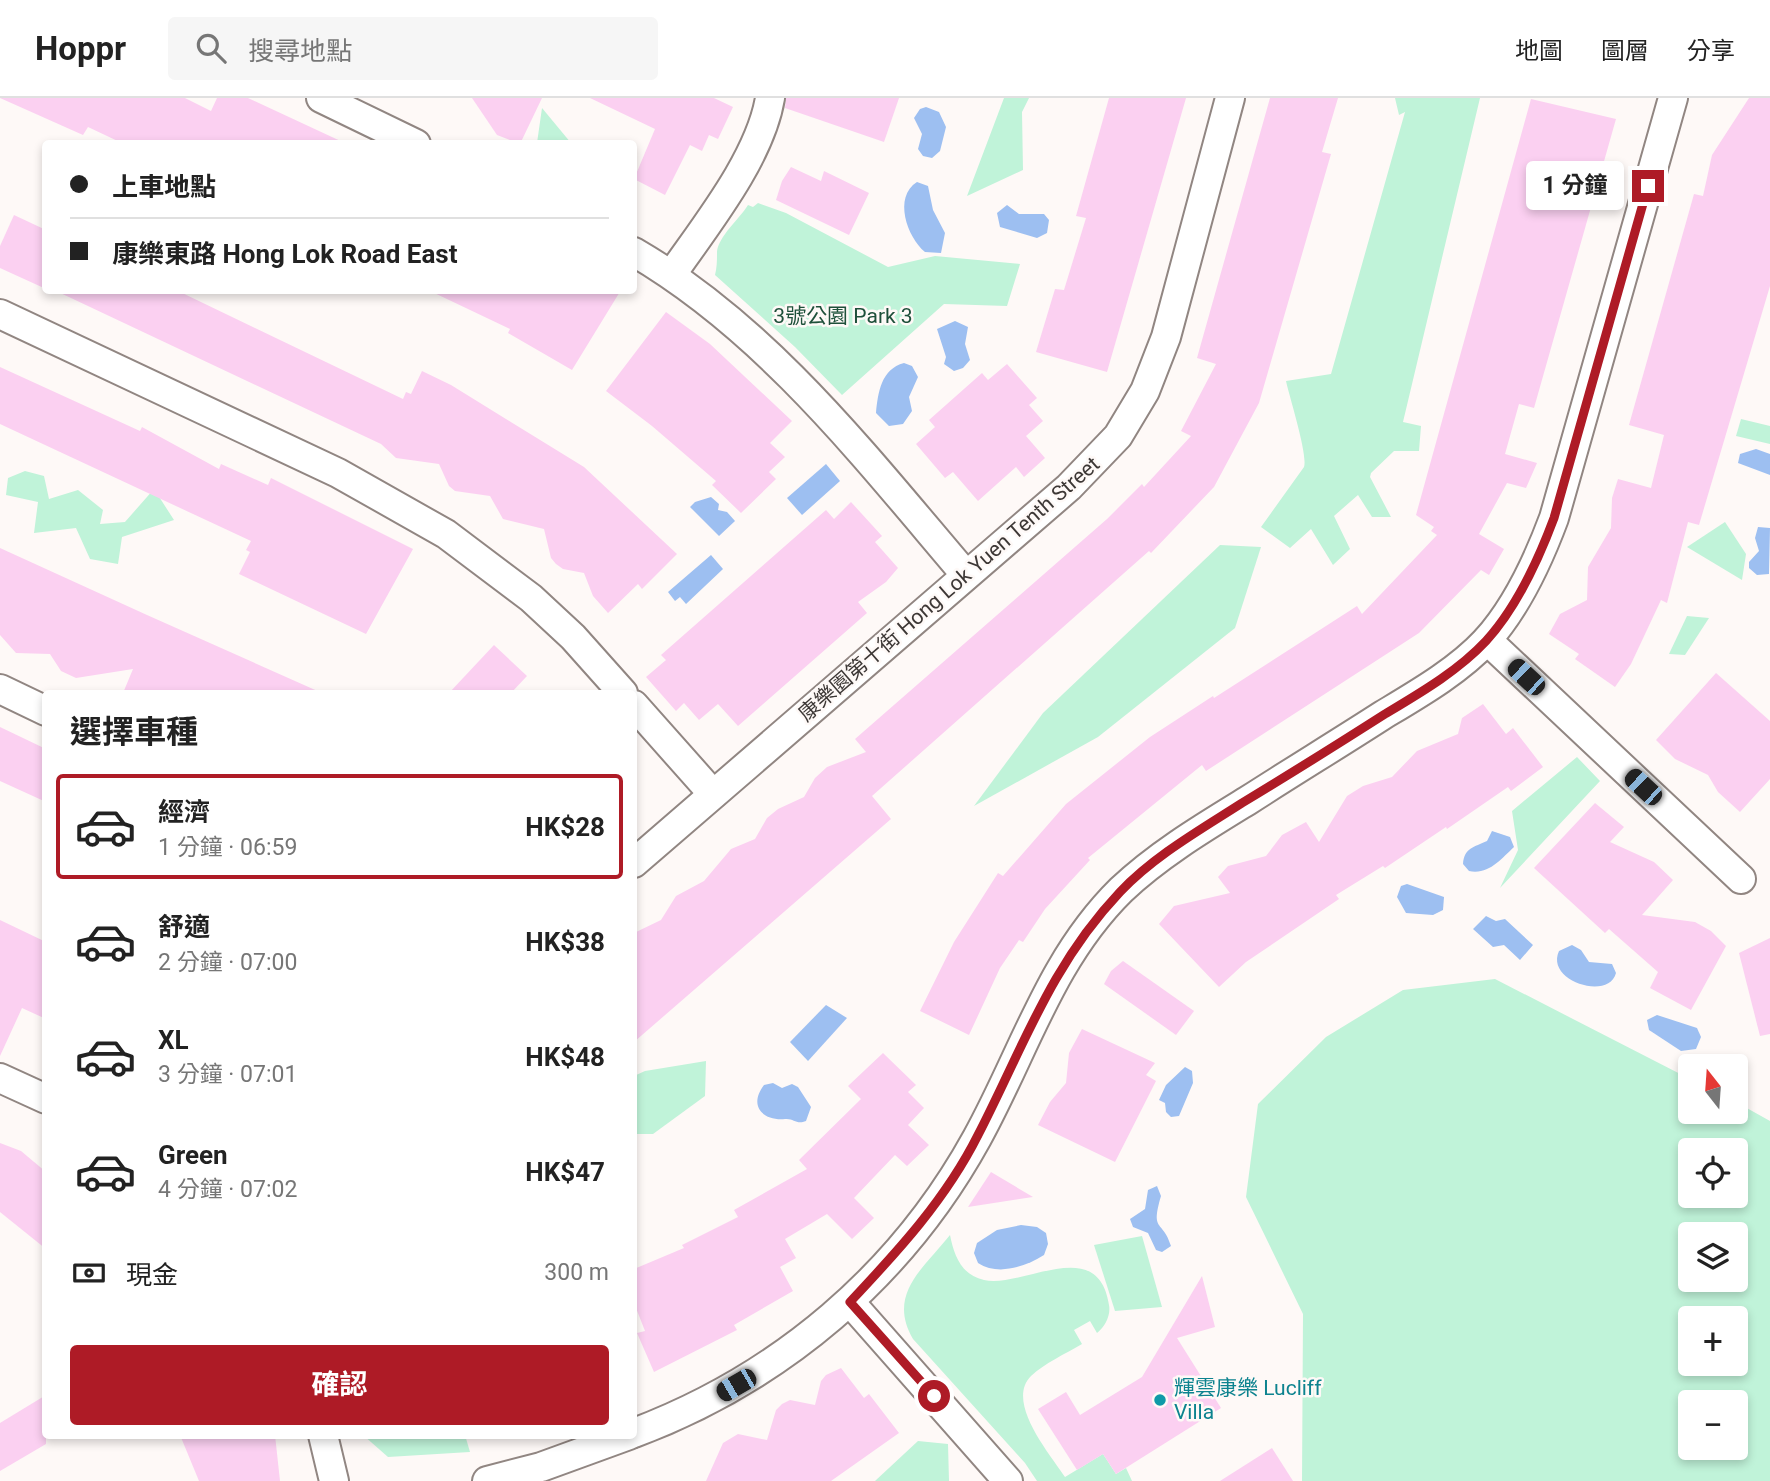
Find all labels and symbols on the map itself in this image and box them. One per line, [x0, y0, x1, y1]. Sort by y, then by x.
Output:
callout: 1 分鐘 [1526, 162, 1624, 210]
route end [1632, 170, 1664, 202]
park label: 3號公園 Park 3 [773, 304, 913, 328]
street label: 康樂園第十街 Hong Lok Yuen Tenth Street [794, 452, 1104, 726]
car [1504, 655, 1549, 699]
car [1621, 765, 1666, 809]
north arrow [1678, 1054, 1748, 1124]
car [713, 1365, 760, 1405]
place label: 輝雲康樂 Lucliff Villa [1174, 1376, 1322, 1424]
route start [918, 1380, 950, 1412]
marker: 輝雲康樂 Lucliff Villa [1152, 1392, 1168, 1408]

